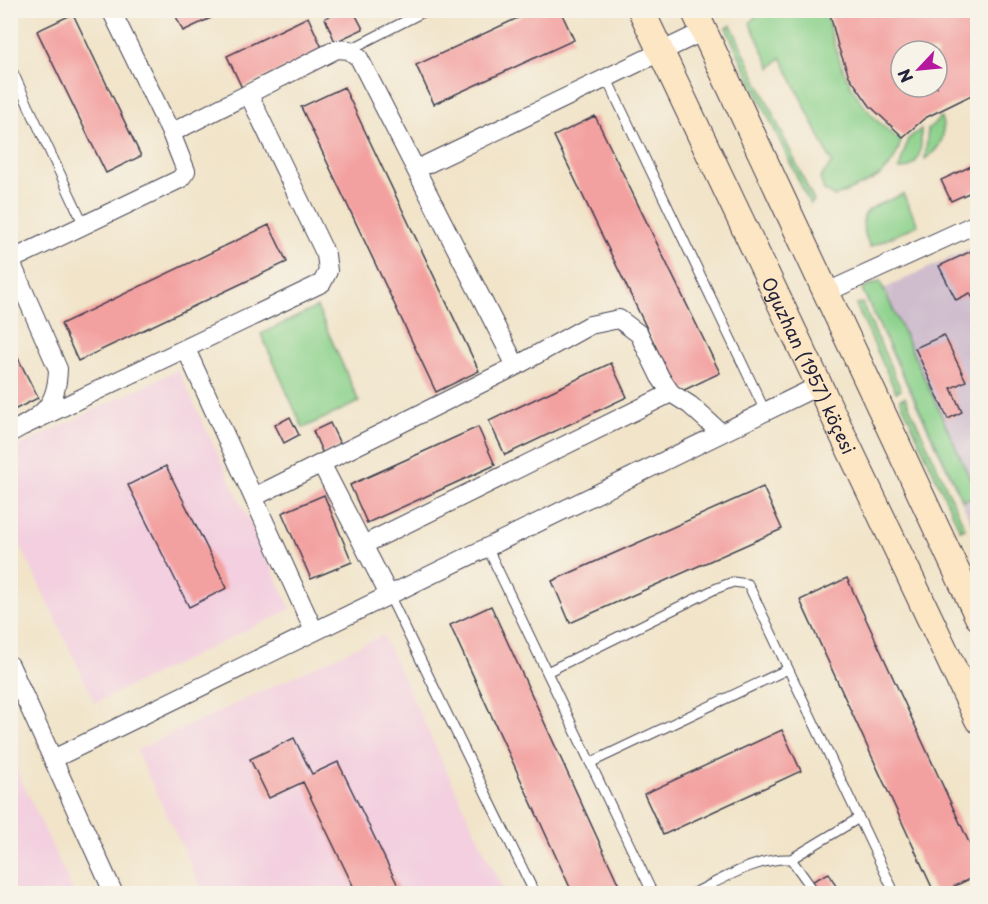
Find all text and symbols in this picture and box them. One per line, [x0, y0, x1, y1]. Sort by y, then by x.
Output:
north arrow [889, 39, 949, 99]
text: N [891, 65, 918, 87]
street label: Oguzhan (1957) köçesi [756, 272, 863, 458]

